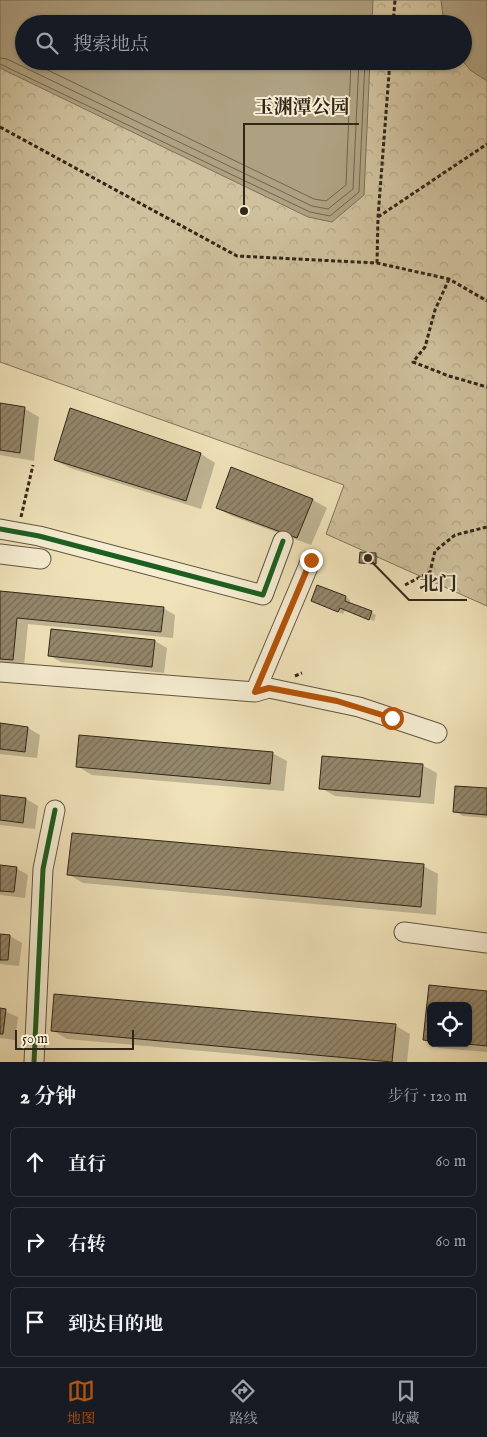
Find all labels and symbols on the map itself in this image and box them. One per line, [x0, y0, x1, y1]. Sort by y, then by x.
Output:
callout: 玉渊潭公园 [244, 90, 359, 124]
text: 玉渊潭公园 [254, 96, 350, 120]
route end [300, 549, 323, 572]
callout: 北门 [409, 566, 467, 600]
text: 北门 [419, 573, 457, 597]
route start [381, 707, 404, 730]
scale bar [15, 1027, 134, 1050]

